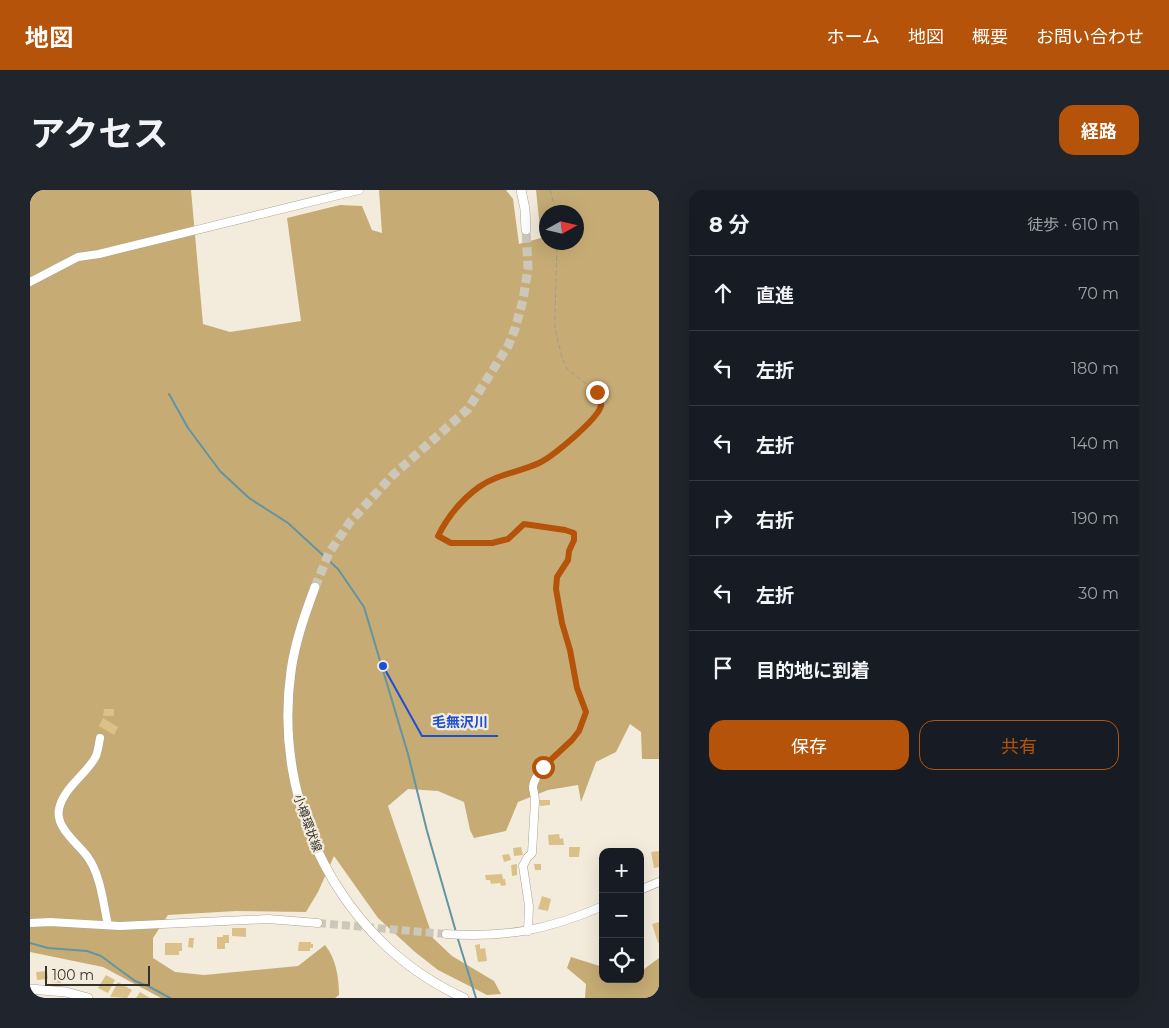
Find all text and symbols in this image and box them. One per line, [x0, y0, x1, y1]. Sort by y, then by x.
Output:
text: 地図 [25, 23, 73, 52]
text: ホーム [827, 26, 880, 48]
text: 地図 [908, 26, 944, 48]
text: 概要 [972, 26, 1008, 48]
text: お問い合わせ [1036, 26, 1144, 48]
button: 経路 [1059, 105, 1139, 155]
text: アクセス [30, 112, 168, 155]
north arrow [539, 205, 584, 250]
text: 8 分 [709, 212, 750, 237]
text: 徒歩 · 610 m [1027, 215, 1119, 234]
icon: ahead [709, 279, 737, 307]
text: 直進 [756, 284, 794, 307]
text: 70 m [1078, 284, 1119, 303]
icon: left [709, 354, 737, 382]
text: 左折 [756, 359, 794, 382]
text: 180 m [1071, 359, 1119, 378]
route end [586, 381, 609, 404]
icon: left [709, 429, 737, 457]
text: 左折 [756, 434, 794, 457]
text: 140 m [1071, 434, 1119, 453]
icon: right [709, 504, 737, 532]
text: 右折 [756, 509, 794, 532]
text: 190 m [1072, 509, 1119, 528]
icon: left [709, 579, 737, 607]
text: 左折 [756, 584, 794, 607]
text: 30 m [1078, 584, 1119, 603]
icon: arrive [709, 654, 737, 682]
text: 目的地に到着 [756, 659, 870, 682]
callout: 毛無沢川 [422, 707, 498, 736]
text: 毛無沢川 [432, 713, 488, 731]
button: 保存 [709, 720, 909, 770]
button: 共有 [919, 720, 1119, 770]
route start [532, 756, 555, 779]
street label: 小樽環状線 [291, 792, 325, 854]
map controls [599, 848, 644, 983]
button: + [599, 848, 644, 893]
button: − [599, 893, 644, 938]
button: locate [599, 938, 644, 983]
scale bar [45, 963, 150, 986]
text: 100 m [52, 966, 94, 984]

